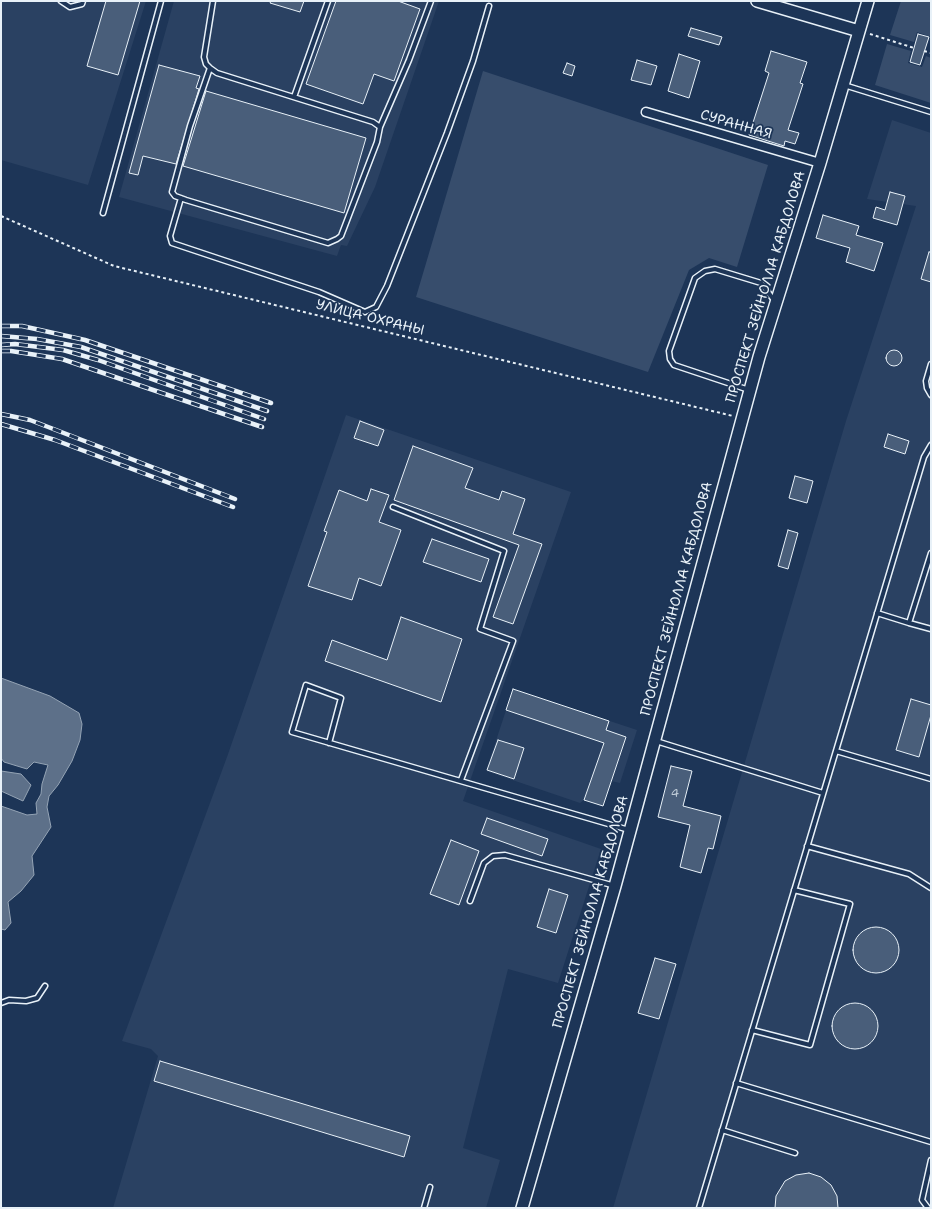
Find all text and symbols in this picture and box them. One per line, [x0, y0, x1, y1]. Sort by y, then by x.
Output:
street label: СУРАННАЯ [698, 107, 774, 143]
street label: ПРОСПЕКТ ЗЕЙНОЛЛА КАБДОЛОВА [723, 169, 809, 405]
street label: УЛИЦА ОХРАНЫ [314, 296, 426, 340]
street label: ПРОСПЕКТ ЗЕЙНОЛЛА КАБДОЛОВА [638, 480, 716, 718]
house number: 4 [671, 787, 679, 801]
street label: ПРОСПЕКТ ЗЕЙНОЛЛА КАБДОЛОВА [550, 794, 632, 1030]

